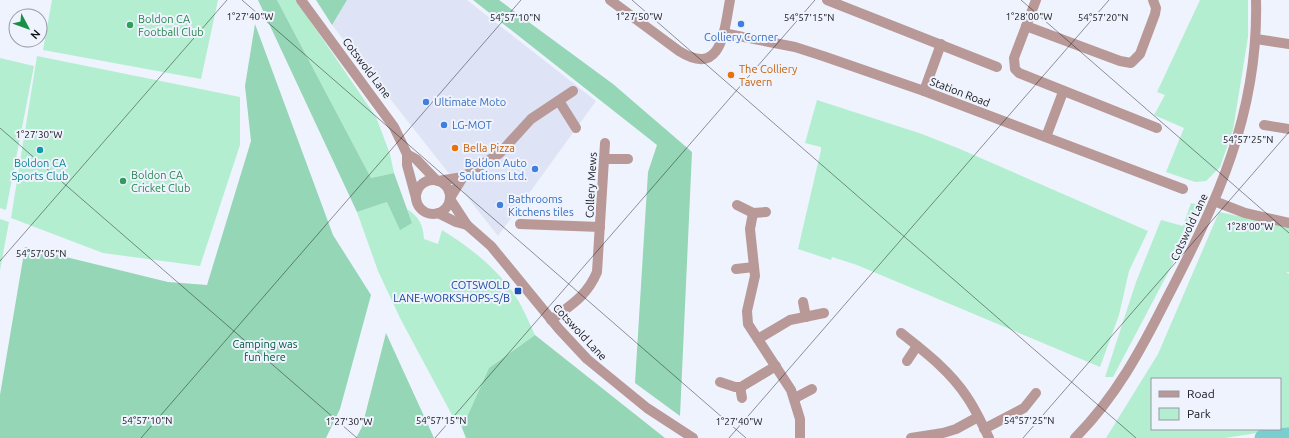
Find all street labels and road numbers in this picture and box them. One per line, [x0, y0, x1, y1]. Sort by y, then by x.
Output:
street label: Cotswold Lane [340, 35, 394, 101]
street label: Station Road [928, 75, 992, 109]
street label: Collery Mews [583, 151, 599, 218]
street label: Cotswold Lane [1168, 192, 1210, 262]
street label: Cotswold Lane [551, 301, 609, 363]

